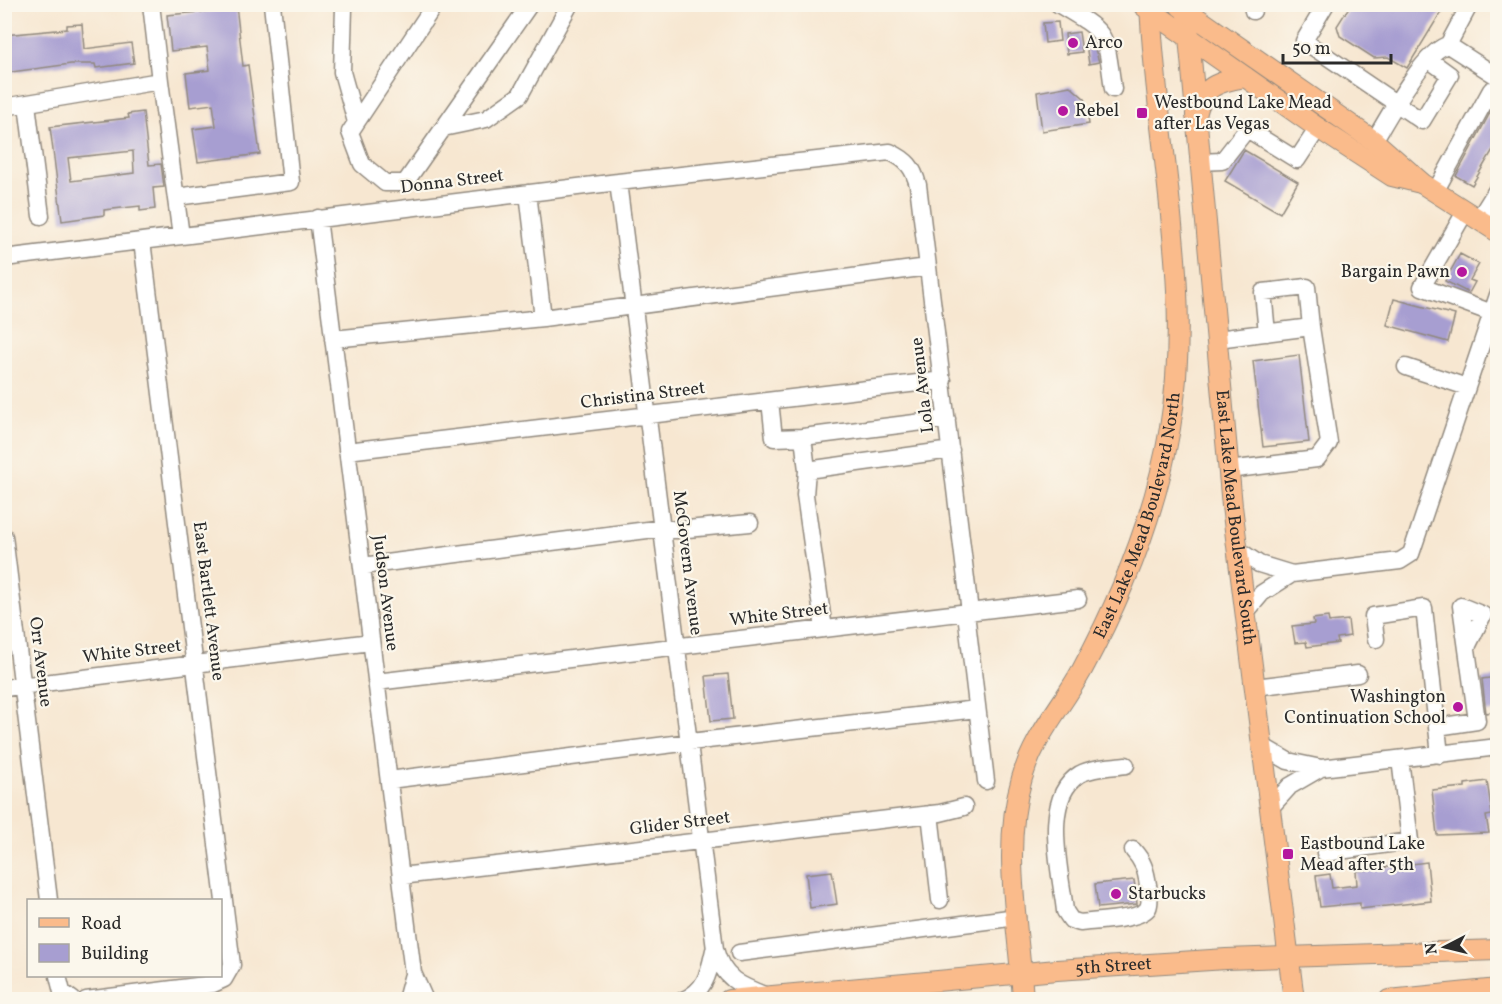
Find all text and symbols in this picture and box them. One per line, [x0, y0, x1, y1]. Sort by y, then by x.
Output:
scale bar [1283, 27, 1391, 65]
place label: Arco [1085, 31, 1123, 56]
marker: Arco [1066, 36, 1080, 50]
text: 50 m [1292, 37, 1331, 62]
place label: Westbound Lake Mead after Las Vegas [1154, 91, 1332, 137]
place label: Rebel [1075, 99, 1119, 124]
marker: Rebel [1056, 104, 1070, 118]
marker: Westbound Lake Mead after Las Vegas [1135, 106, 1149, 120]
street label: Donna Street [399, 163, 505, 201]
place label: Bargain Pawn [1341, 260, 1450, 285]
marker: Bargain Pawn [1455, 265, 1469, 279]
street label: Lola Avenue [905, 336, 941, 434]
street label: Christina Street [579, 376, 707, 416]
street label: East Lake Mead Boulevard South [1209, 389, 1262, 647]
street label: East Lake Mead Boulevard North [1088, 391, 1187, 643]
street label: McGovern Avenue [666, 489, 708, 637]
street label: East Bartlett Avenue [186, 520, 230, 682]
street label: Judson Avenue [365, 534, 405, 652]
street label: White Street [728, 597, 830, 633]
street label: Orr Avenue [22, 615, 58, 709]
street label: White Street [81, 634, 183, 670]
place label: Washington Continuation School [1284, 685, 1446, 731]
marker: Washington Continuation School [1451, 700, 1465, 714]
street label: Glider Street [628, 805, 732, 843]
place label: Eastbound Lake Mead after 5th [1300, 832, 1425, 878]
marker: Eastbound Lake Mead after 5th [1281, 847, 1295, 861]
place label: Starbucks [1128, 882, 1206, 907]
marker: Starbucks [1109, 887, 1123, 901]
legend [27, 899, 222, 977]
text: Road [81, 912, 122, 937]
north arrow [1415, 917, 1475, 977]
text: N [1420, 941, 1444, 956]
text: Building [81, 942, 149, 967]
street label: 5th Street [1074, 951, 1153, 981]

